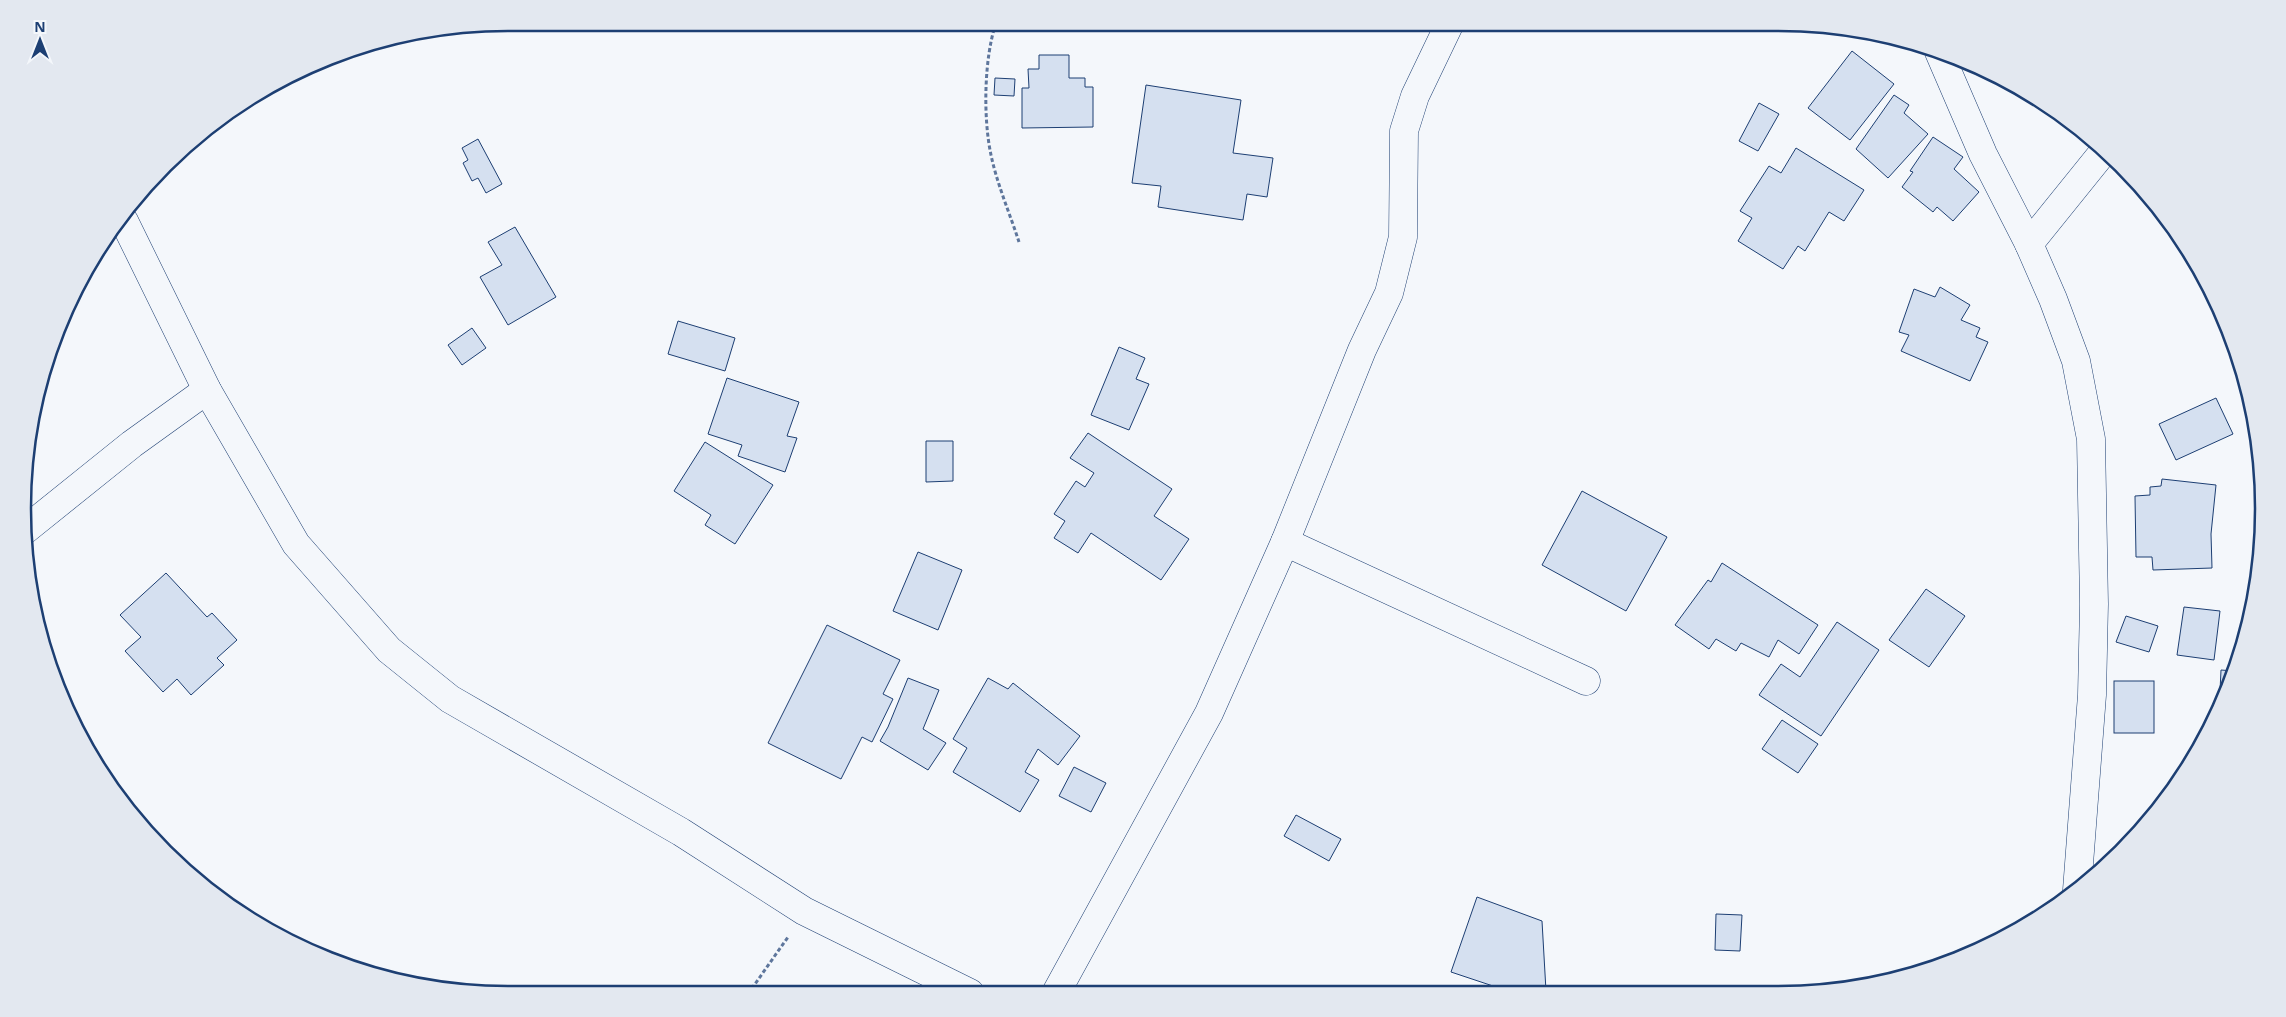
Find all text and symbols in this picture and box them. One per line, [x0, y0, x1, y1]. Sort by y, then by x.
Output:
north arrow [15, 15, 65, 65]
text: N [34, 17, 46, 36]

